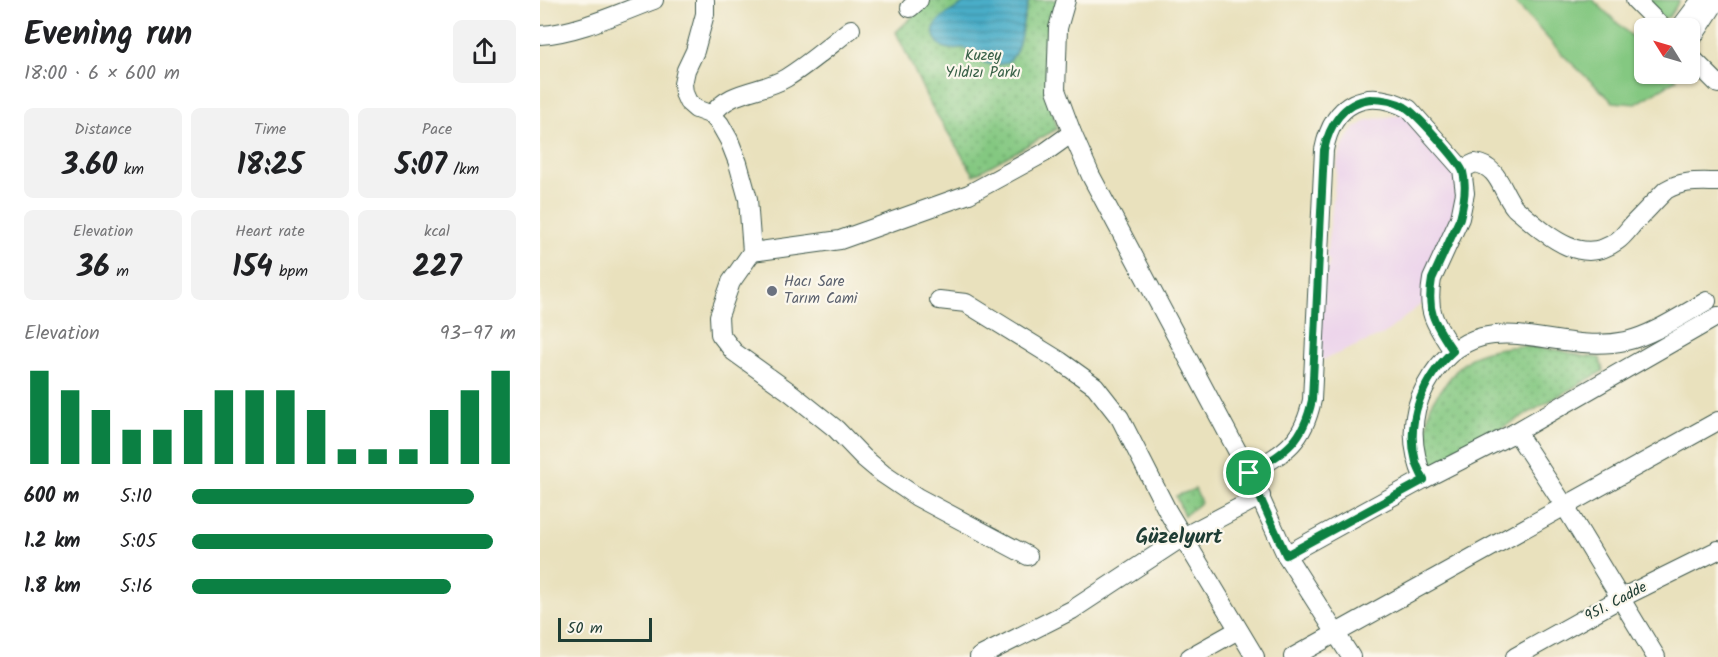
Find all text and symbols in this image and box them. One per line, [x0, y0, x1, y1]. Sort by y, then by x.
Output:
text: Evening run [24, 9, 192, 62]
north arrow [1634, 18, 1700, 84]
map controls [1634, 18, 1700, 84]
button: share [453, 20, 516, 83]
park label: Kuzey Yıldızı Parkı [945, 44, 1021, 85]
text: 18:00 · 6 × 600 m [24, 58, 180, 90]
text: Distance [74, 117, 132, 142]
text: Time [254, 117, 286, 142]
text: Pace [422, 117, 452, 142]
text: 3.60 [62, 142, 117, 190]
text: 18:25 [237, 142, 303, 190]
text: 5:07 [395, 142, 447, 190]
text: km [117, 157, 144, 182]
text: /km [447, 157, 479, 182]
text: Elevation [73, 219, 133, 244]
text: Heart rate [235, 219, 305, 244]
text: kcal [424, 219, 450, 244]
text: 36 [77, 244, 110, 292]
text: 154 [232, 244, 273, 292]
text: 227 [412, 244, 462, 292]
text: m [110, 259, 129, 284]
text: bpm [273, 259, 308, 284]
place label: Hacı Sare Tarım Cami [784, 270, 859, 311]
marker: Hacı Sare Tarım Cami [765, 284, 779, 298]
text: Elevation [24, 318, 100, 350]
text: 93–97 m [440, 318, 516, 350]
pin [1223, 447, 1274, 498]
icon: arrive [1232, 456, 1265, 489]
text: 600 m [24, 481, 79, 513]
text: 5:10 [120, 481, 152, 513]
district label: Güzelyurt [1136, 521, 1223, 554]
text: 1.2 km [24, 526, 80, 558]
text: 5:05 [120, 526, 156, 558]
text: 1.8 km [24, 571, 81, 603]
text: 5:16 [120, 571, 153, 603]
street label: 951. Cadde [1581, 575, 1652, 628]
scale bar [558, 615, 652, 642]
text: 50 m [567, 616, 603, 641]

